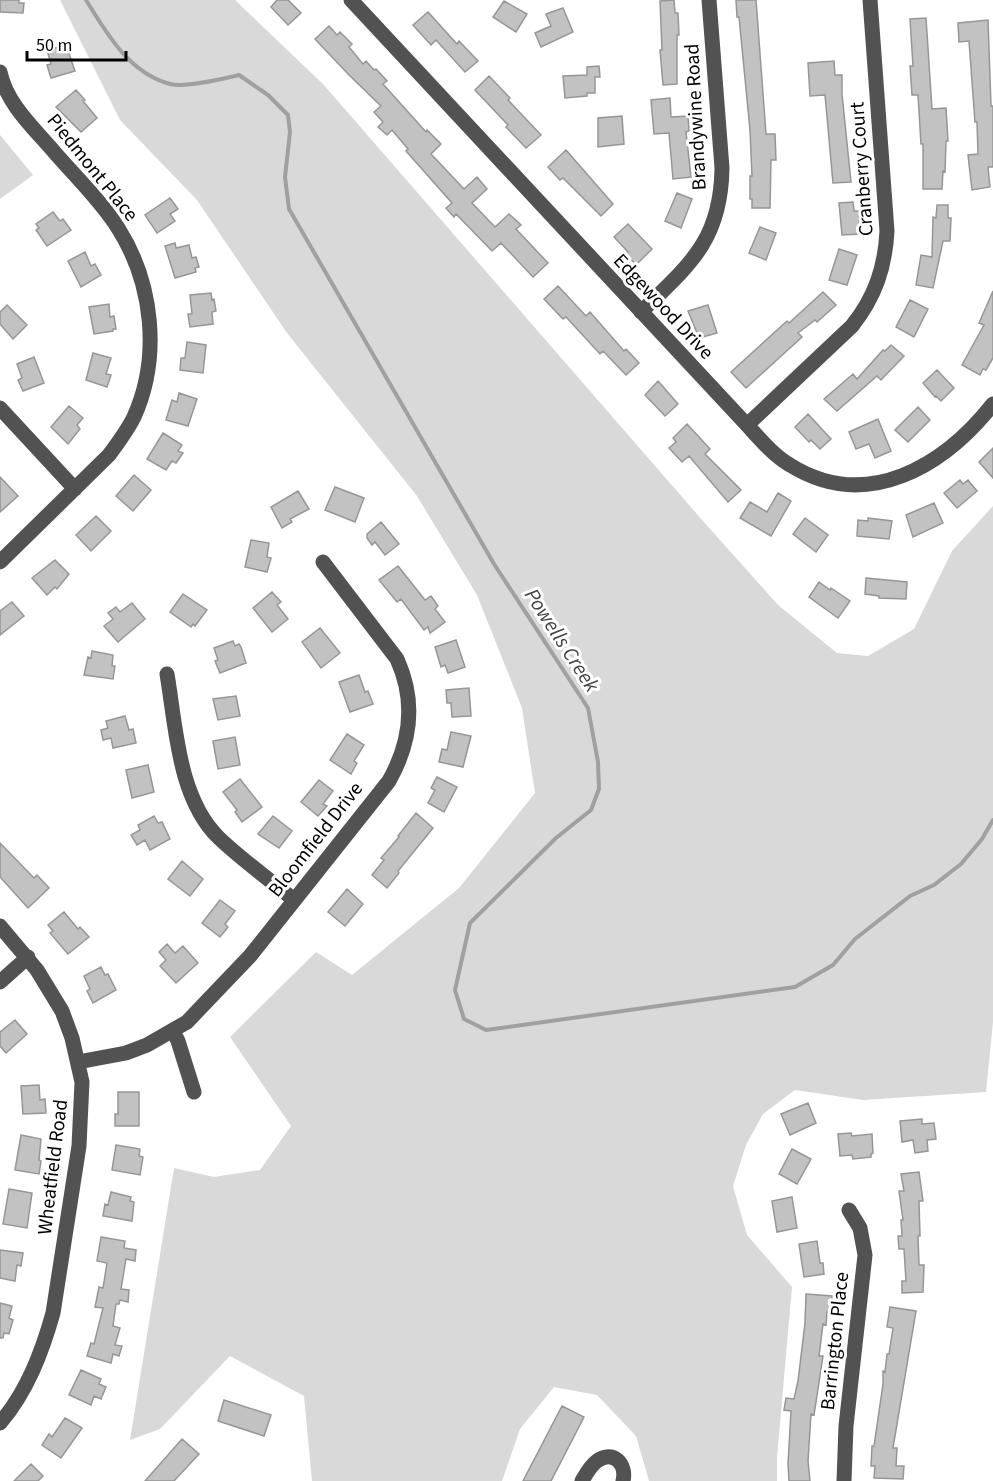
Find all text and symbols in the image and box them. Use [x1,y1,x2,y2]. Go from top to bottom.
scale bar [27,24,126,62]
text: 50 m [36,33,72,58]
street label: Brandywine Road [678,43,714,191]
street label: Cranberry Court [843,101,881,237]
street label: Piedmont Place [40,108,145,228]
street label: Edgewood Drive [607,248,720,366]
water label: Powells Creek [517,582,607,699]
street label: Bloomfield Drive [262,776,370,903]
street label: Wheatfield Road [31,1098,75,1237]
street label: Barrington Place [814,1270,856,1412]

